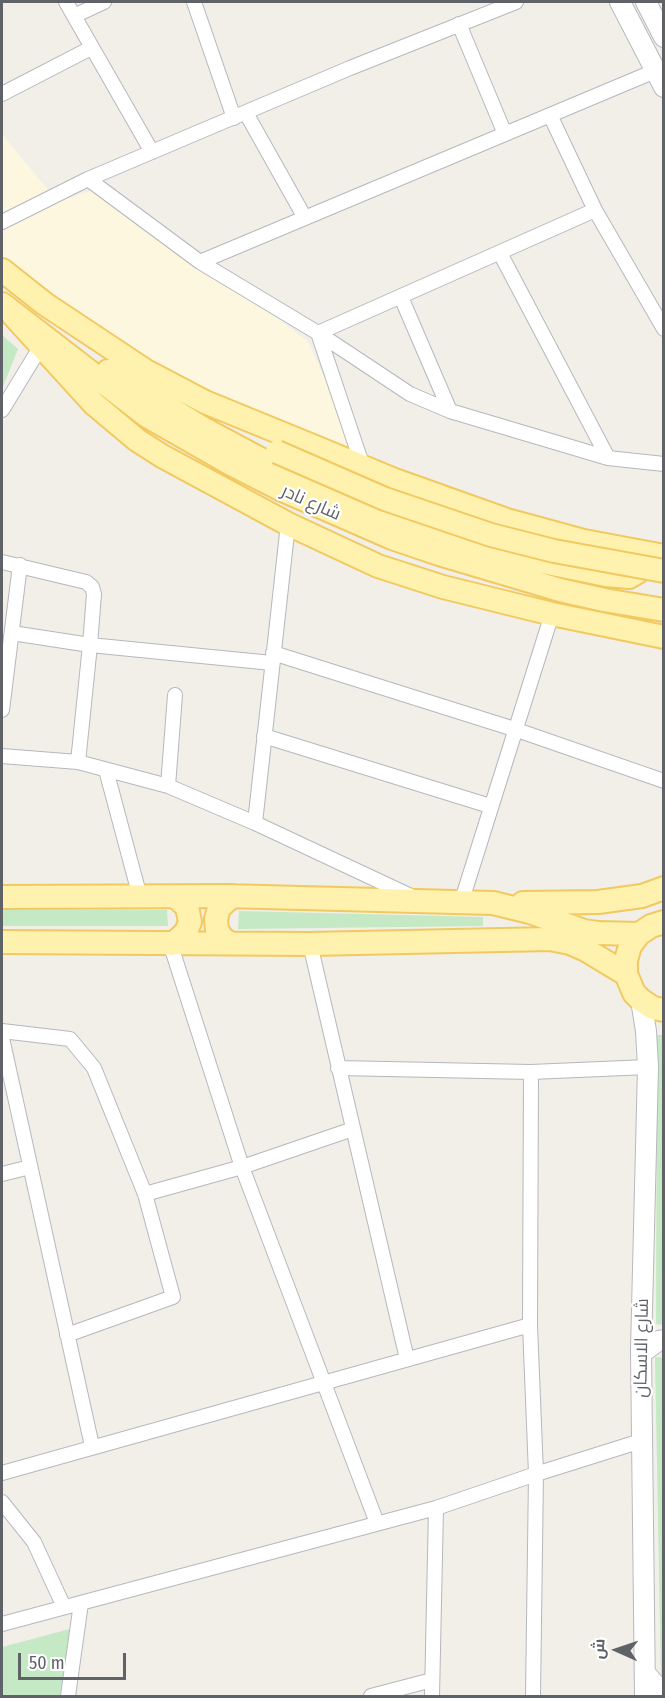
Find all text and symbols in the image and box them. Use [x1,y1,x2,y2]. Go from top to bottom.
street label: شارع نادر [278,480,344,526]
street label: شارع الاسكان [630,1298,654,1398]
north arrow [587,1620,647,1680]
text: ش [589,1638,609,1660]
scale bar [21,1641,129,1679]
text: 50 m [29,1652,65,1674]

